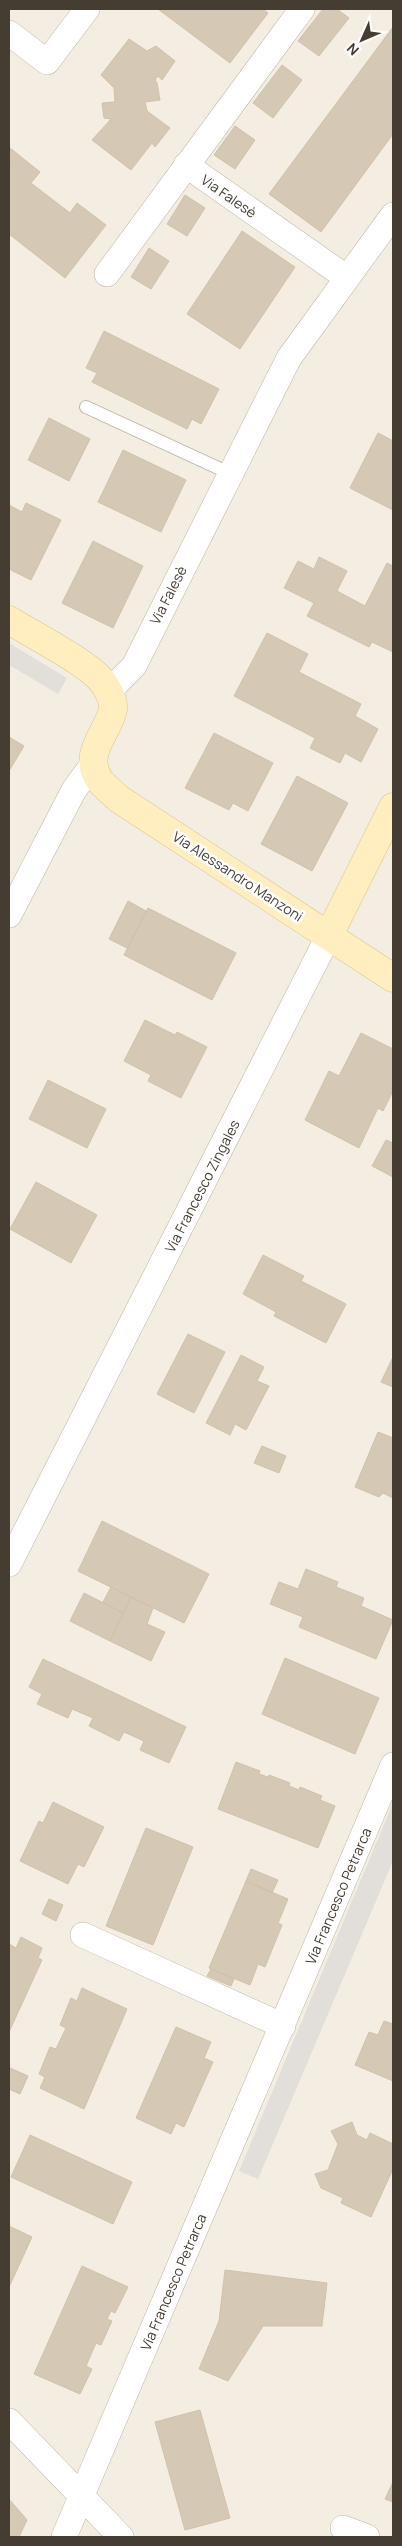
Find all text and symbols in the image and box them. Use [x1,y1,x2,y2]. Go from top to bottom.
north arrow [337,15,387,65]
text: N [342,39,363,60]
street label: Via Falesè [198,170,260,222]
street label: Via Falesè [145,562,191,628]
street label: Via Alessandro Manzoni [169,827,307,925]
street label: Via Francesco Zingales [160,1116,244,1256]
street label: Via Francesco Petrarca [301,1825,375,1967]
street label: Via Francesco Petrarca [136,2211,210,2353]

